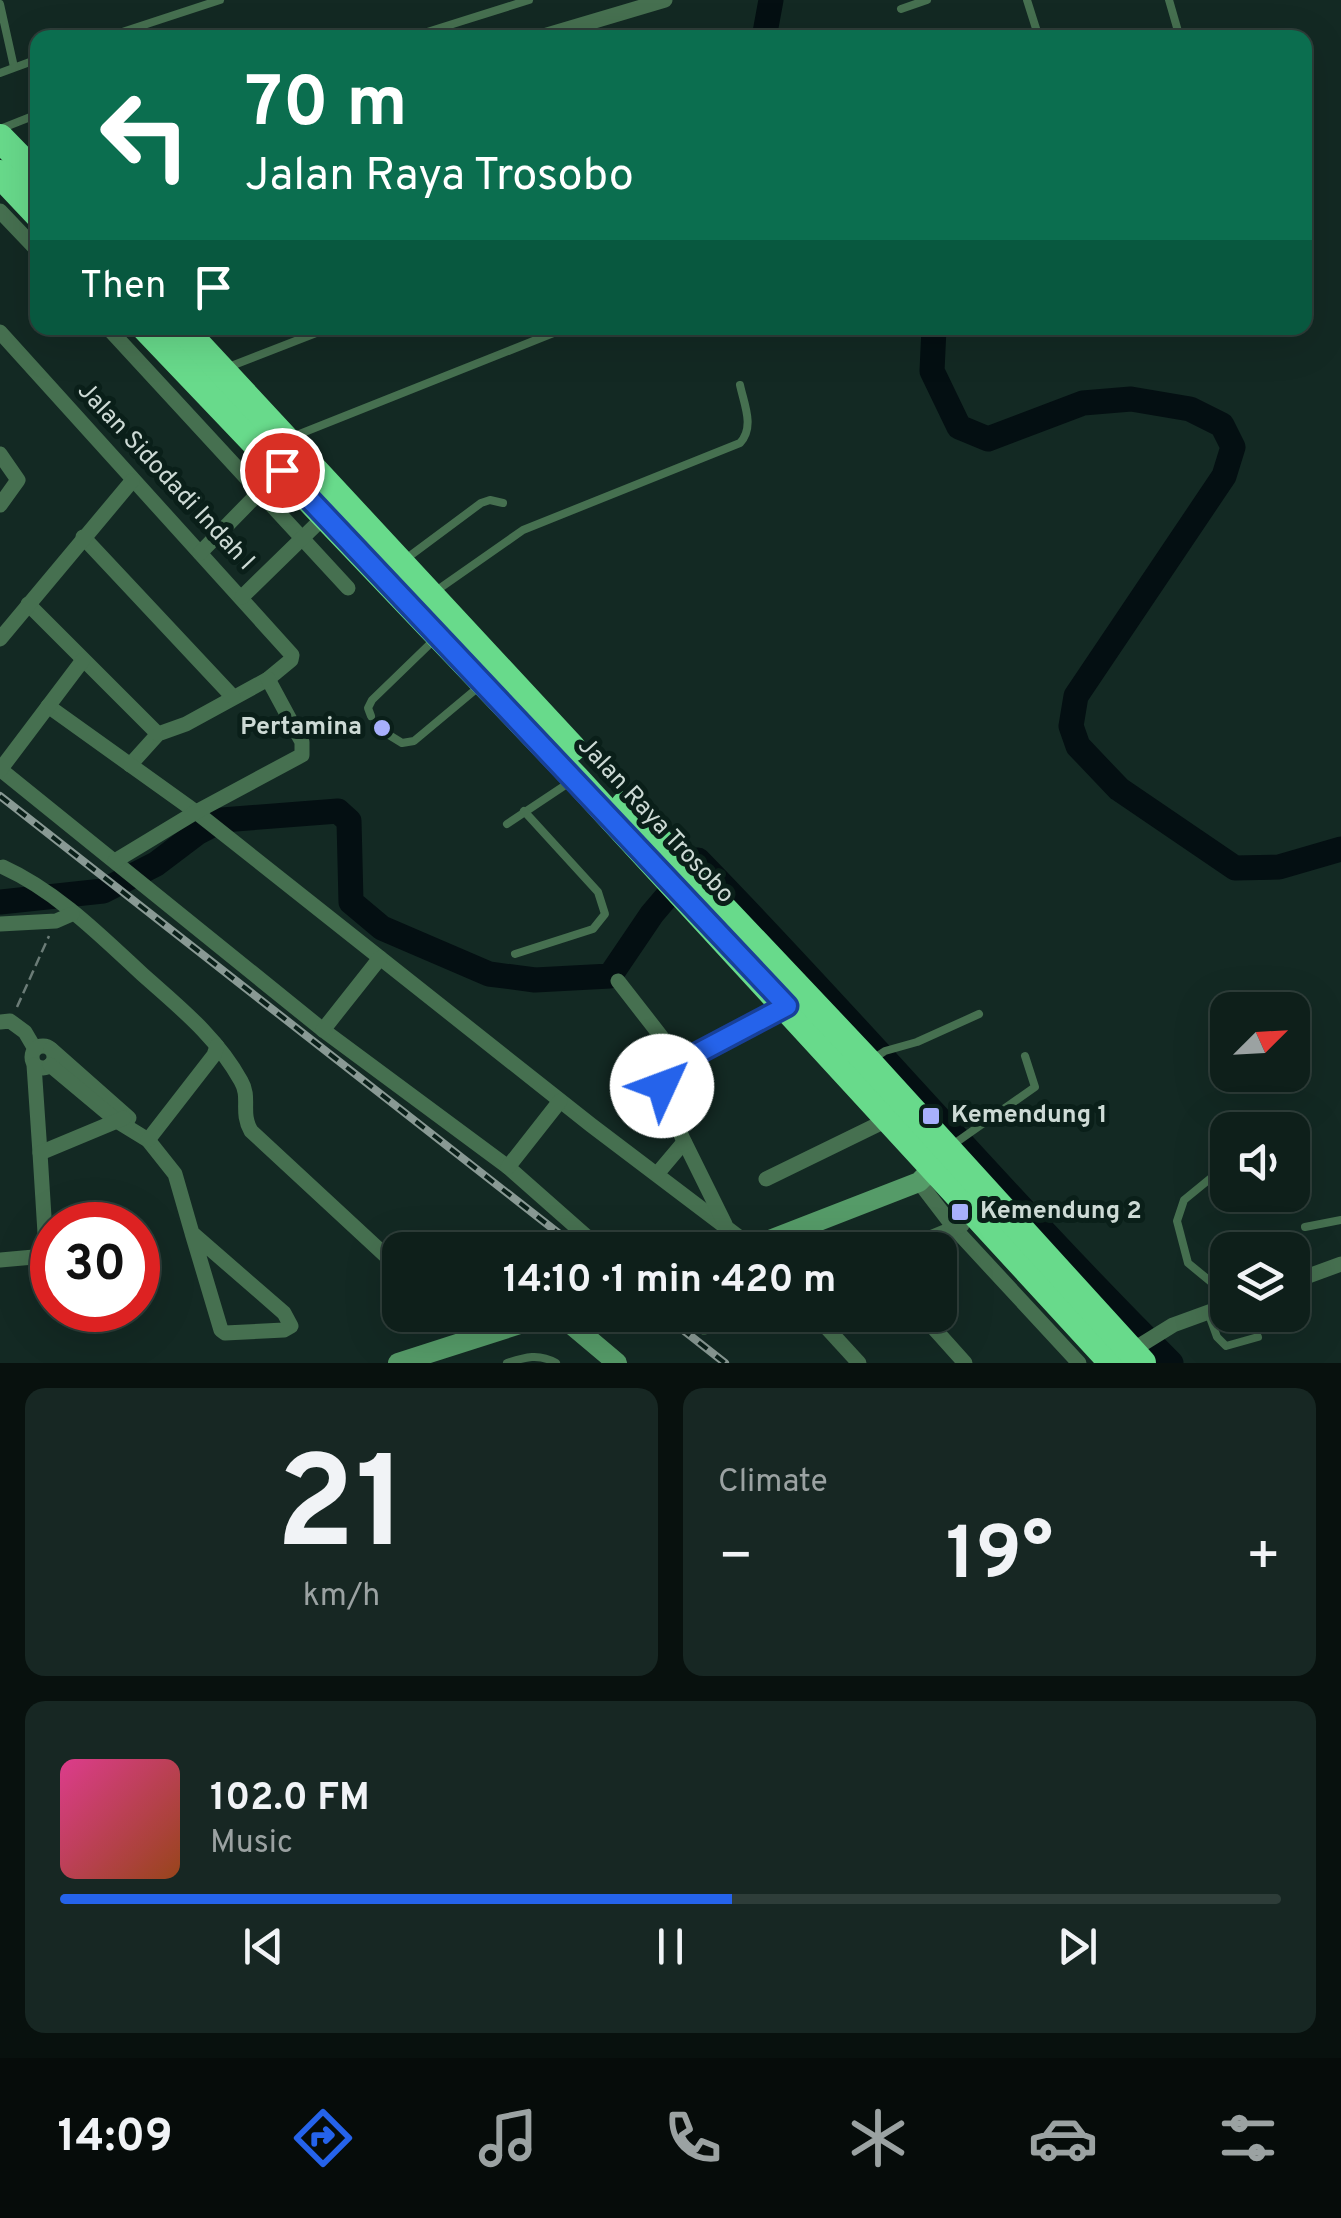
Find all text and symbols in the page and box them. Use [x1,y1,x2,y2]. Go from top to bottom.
text: 70 m [245,62,408,151]
icon: left [80,70,210,200]
text: Jalan Raya Trosobo [245,149,634,206]
icon: arrive [186,260,241,315]
text: Then [80,263,166,312]
street label: Jalan Sidodadi Indah I [69,376,261,578]
pin [240,428,325,513]
icon: arrive [255,443,310,498]
place label: Pertamina [240,712,362,744]
marker: Pertamina [371,717,393,739]
street label: Jalan Raya Trosobo [570,731,740,911]
north arrow [1210,992,1310,1092]
map controls [1210,992,1310,1332]
position arrow [610,1034,714,1138]
place label: Kemendung 1 [951,1100,1107,1132]
marker: Kemendung 1 [920,1105,942,1127]
button: sound [1210,1112,1310,1212]
place label: Kemendung 2 [980,1196,1142,1228]
marker: Kemendung 2 [949,1201,971,1223]
speed limit sign: 30 [30,1202,160,1332]
button: layers [1210,1232,1310,1332]
text: 14:10 · 1 min · 420 m [503,1257,836,1306]
text: 21 [276,1429,407,1594]
text: Climate [718,1463,828,1503]
text: 19° [946,1511,1053,1606]
text: − [718,1524,753,1594]
text: + [1246,1524,1281,1594]
text: km/h [303,1577,380,1617]
text: 102.0 FM [210,1775,370,1824]
text: Music [210,1824,293,1864]
icon: previous [236,1919,291,1974]
icon: pause [643,1919,698,1974]
icon: next [1050,1919,1105,1974]
icon: directions [288,2103,358,2173]
icon: music [473,2103,543,2173]
icon: phone [658,2103,728,2173]
icon: climate [843,2103,913,2173]
icon: car [1028,2103,1098,2173]
icon: filters [1213,2103,1283,2173]
text: 14:09 [58,2110,173,2167]

